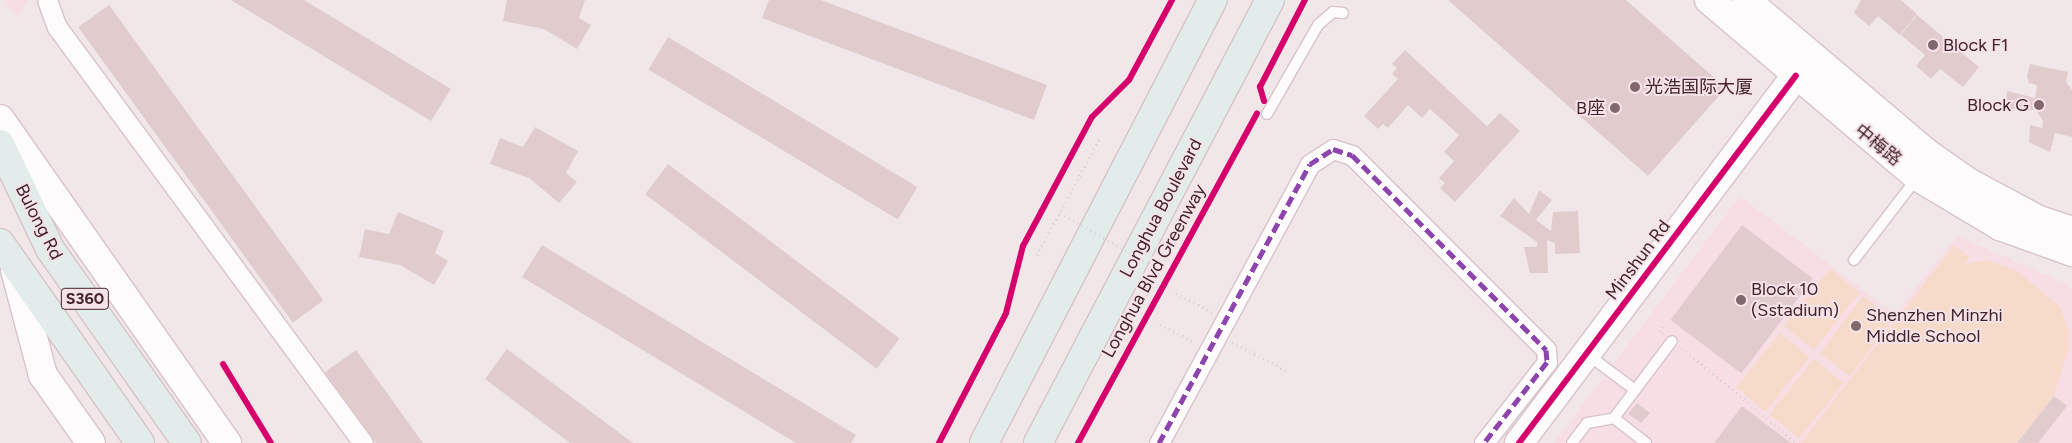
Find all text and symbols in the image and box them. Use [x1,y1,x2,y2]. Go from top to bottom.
place label: Block F1 [1943,34,2009,56]
marker: Block F1 [1927,39,1939,51]
place label: 光浩国际大厦 [1645,76,1753,98]
marker: 光浩国际大厦 [1629,81,1641,93]
place label: Block G [1967,94,2029,116]
place label: B座 [1576,97,1605,119]
marker: Block G [2033,99,2045,111]
marker: B座 [1609,102,1621,114]
street label: 中梅路 [1850,120,1906,170]
street label: Longhua Boulevard [1115,135,1207,281]
street label: Bulong Rd [11,180,67,264]
street label: Longhua Blvd Greenway [1097,181,1211,361]
street label: Minshun Rd [1601,216,1675,304]
place label: Block 10 (Sstadium) [1751,279,1839,322]
road number: S360 [60,286,110,312]
marker: Block 10 (Sstadium) [1735,294,1747,306]
place label: Shenzhen Minzhi Middle School [1866,305,2003,348]
marker: Shenzhen Minzhi Middle School [1850,320,1862,332]

